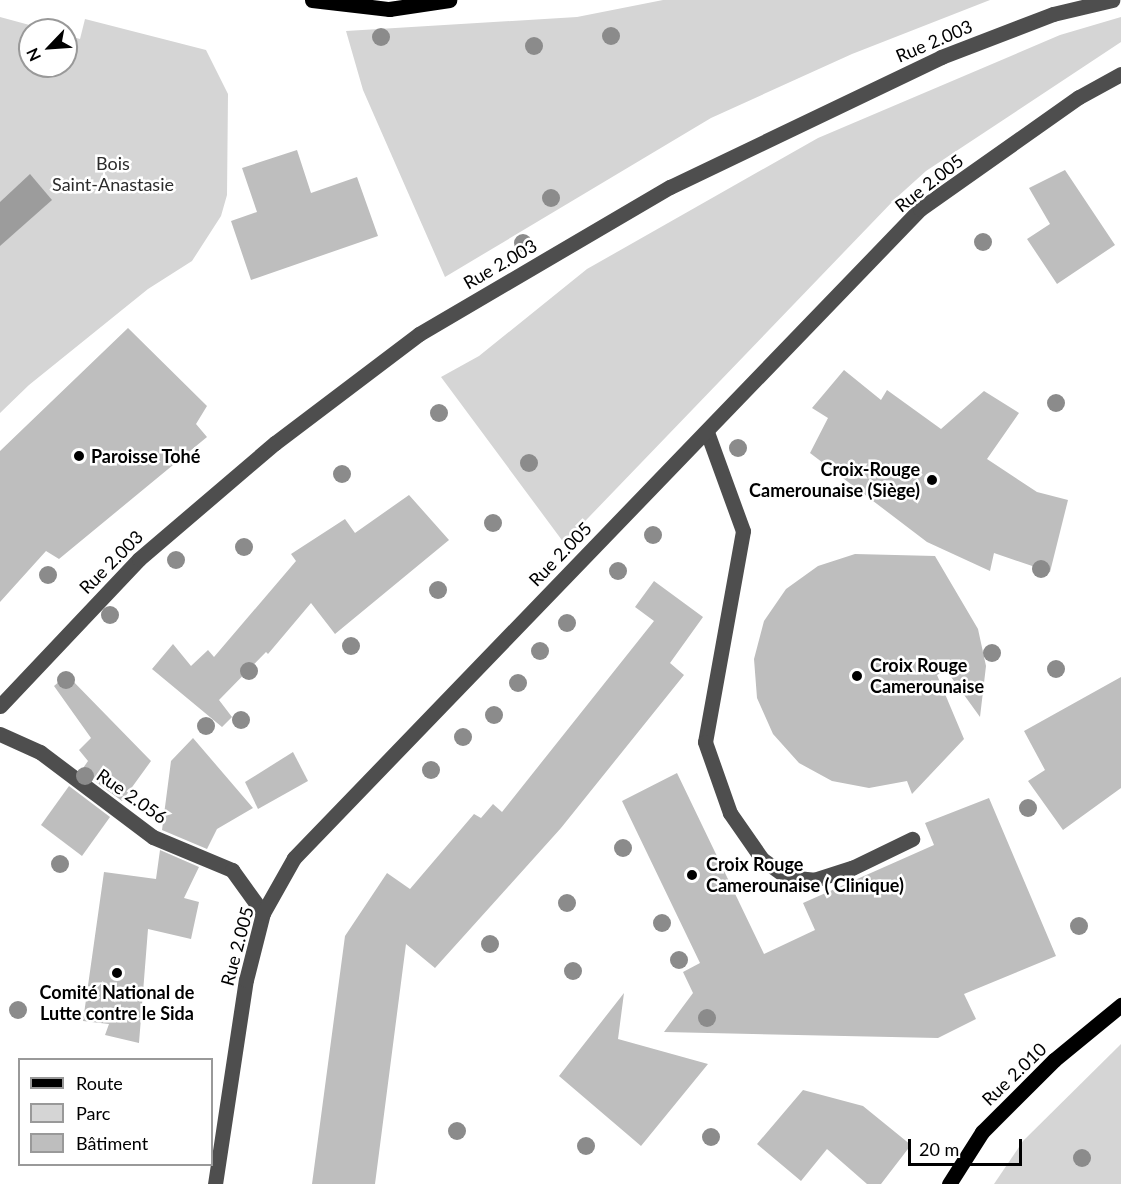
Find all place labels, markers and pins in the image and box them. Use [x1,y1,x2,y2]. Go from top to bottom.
place label: Paroisse Tohé [91,445,201,467]
marker: Paroisse Tohé [72,449,86,463]
place label: Croix-Rouge Camerounaise (Siège) [749,459,920,502]
marker: Croix-Rouge Camerounaise (Siège) [925,473,939,487]
place label: Croix Rouge Camerounaise [870,655,984,698]
marker: Croix Rouge Camerounaise [848,667,866,685]
place label: Croix Rouge Camerounaise ( Clinique) [706,854,904,896]
marker: Croix Rouge Camerounaise ( Clinique) [683,866,701,884]
marker: Comité National de Lutte contre le Sida [110,966,124,980]
place label: Comité National de Lutte contre le Sida [40,982,194,1024]

